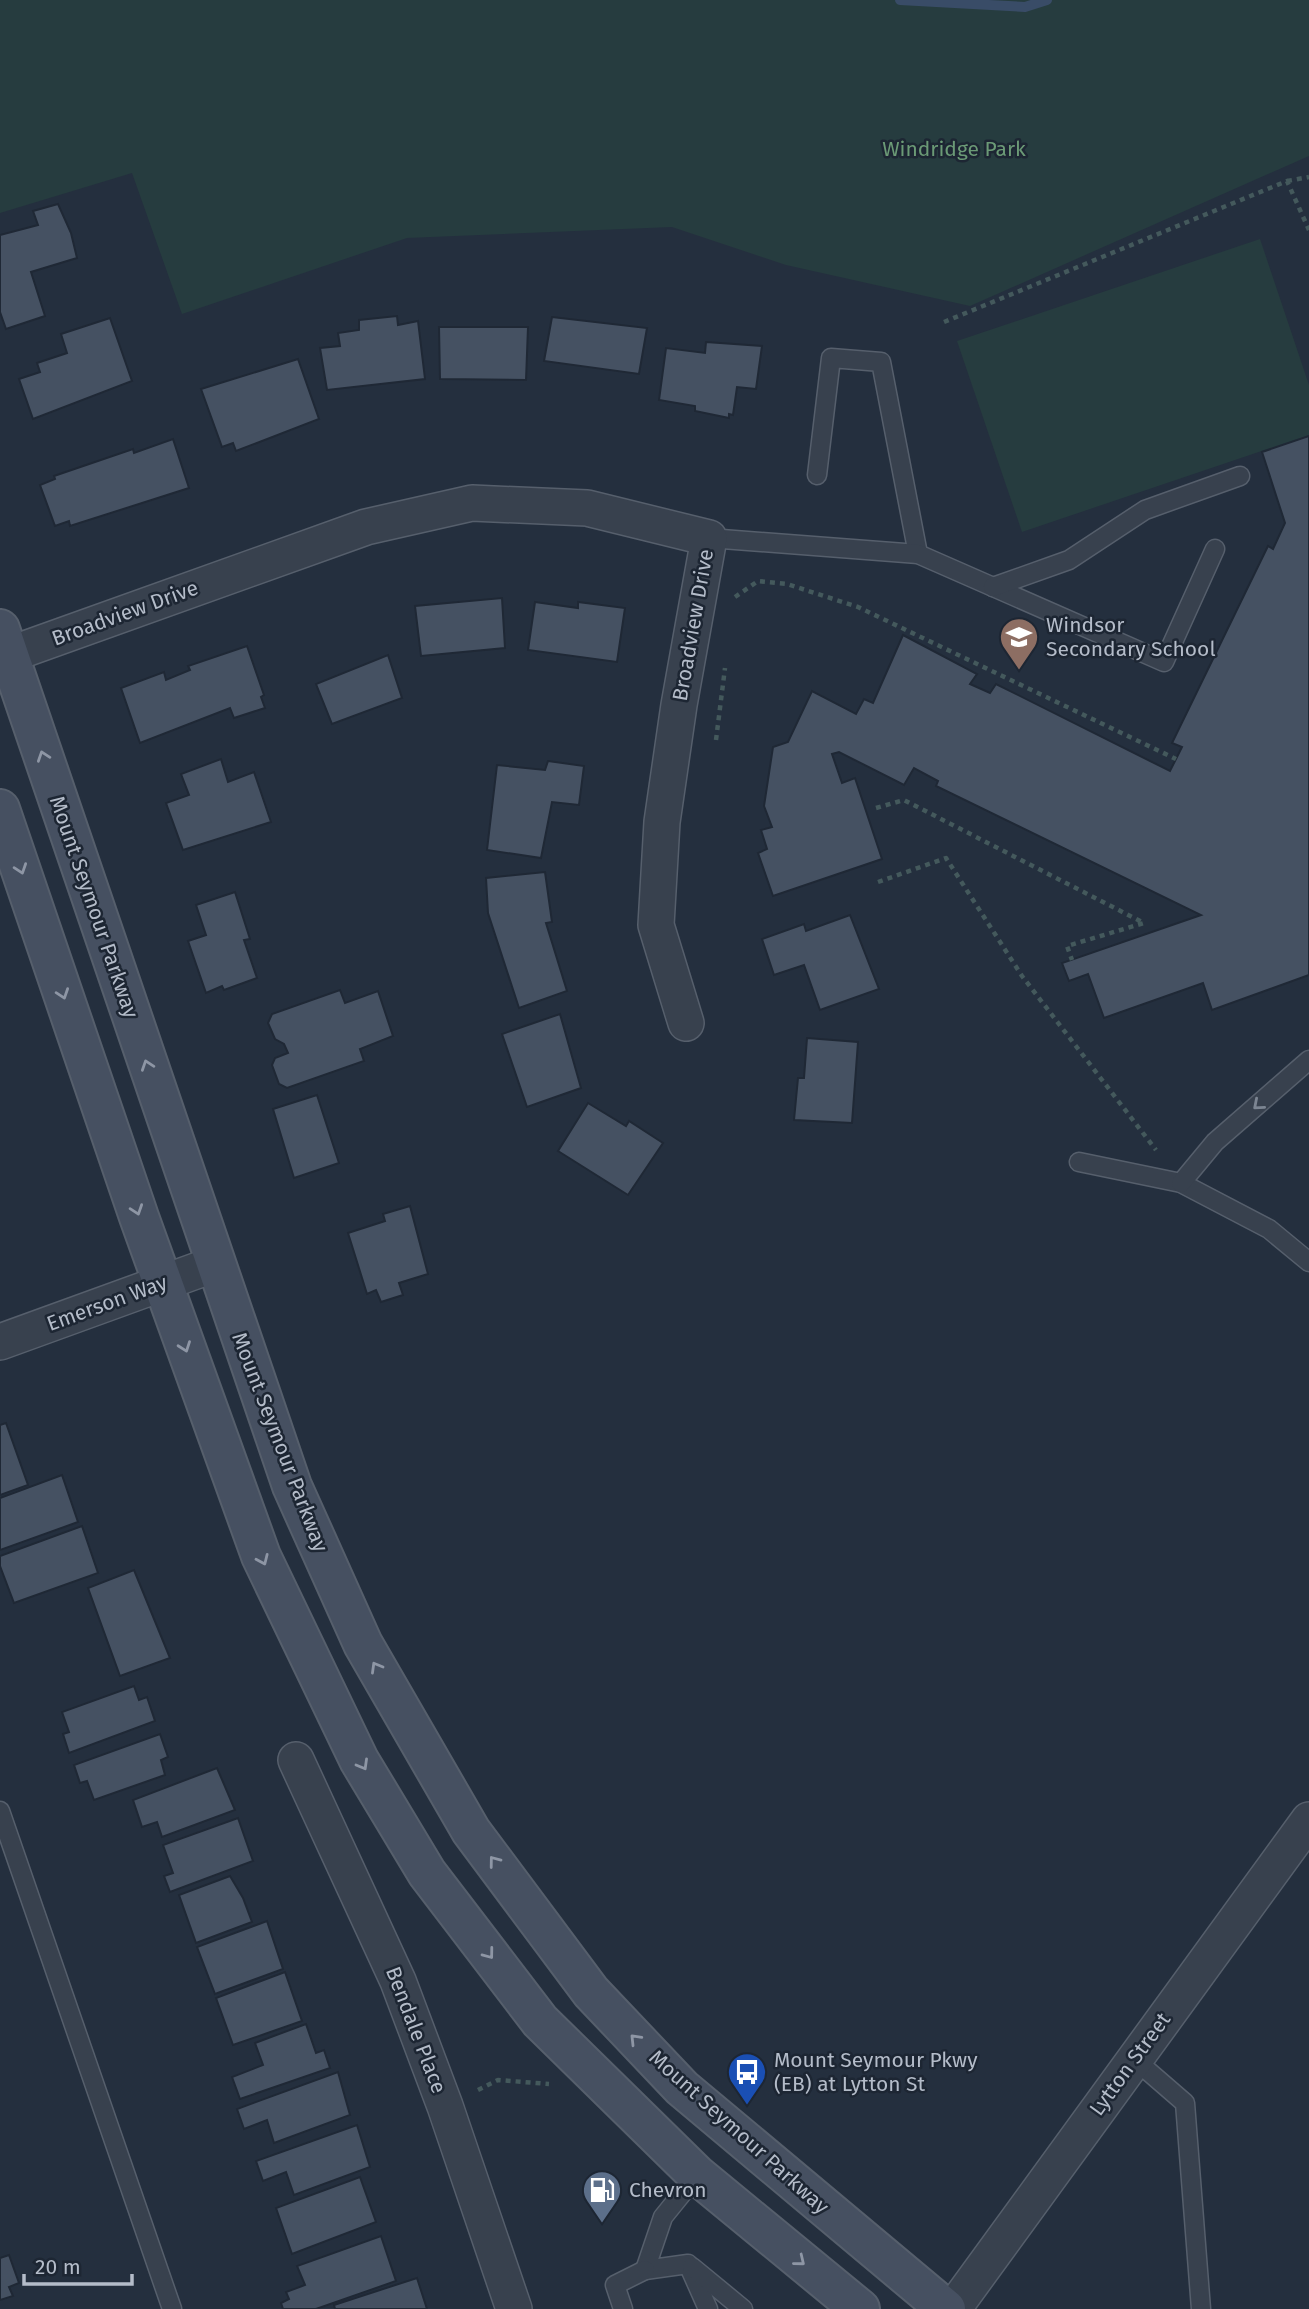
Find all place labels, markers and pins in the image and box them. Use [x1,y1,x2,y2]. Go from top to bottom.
place label: Windsor Secondary School [1046,612,1216,662]
school or university icon: Windsor Secondary School [998,616,1040,671]
place label: Mount Seymour Pkwy (EB) at Lytton St [774,2047,978,2097]
bus stop icon: Mount Seymour Pkwy (EB) at Lytton St [726,2051,768,2106]
fuel station icon: Chevron [581,2169,623,2224]
place label: Chevron [629,2177,707,2203]

